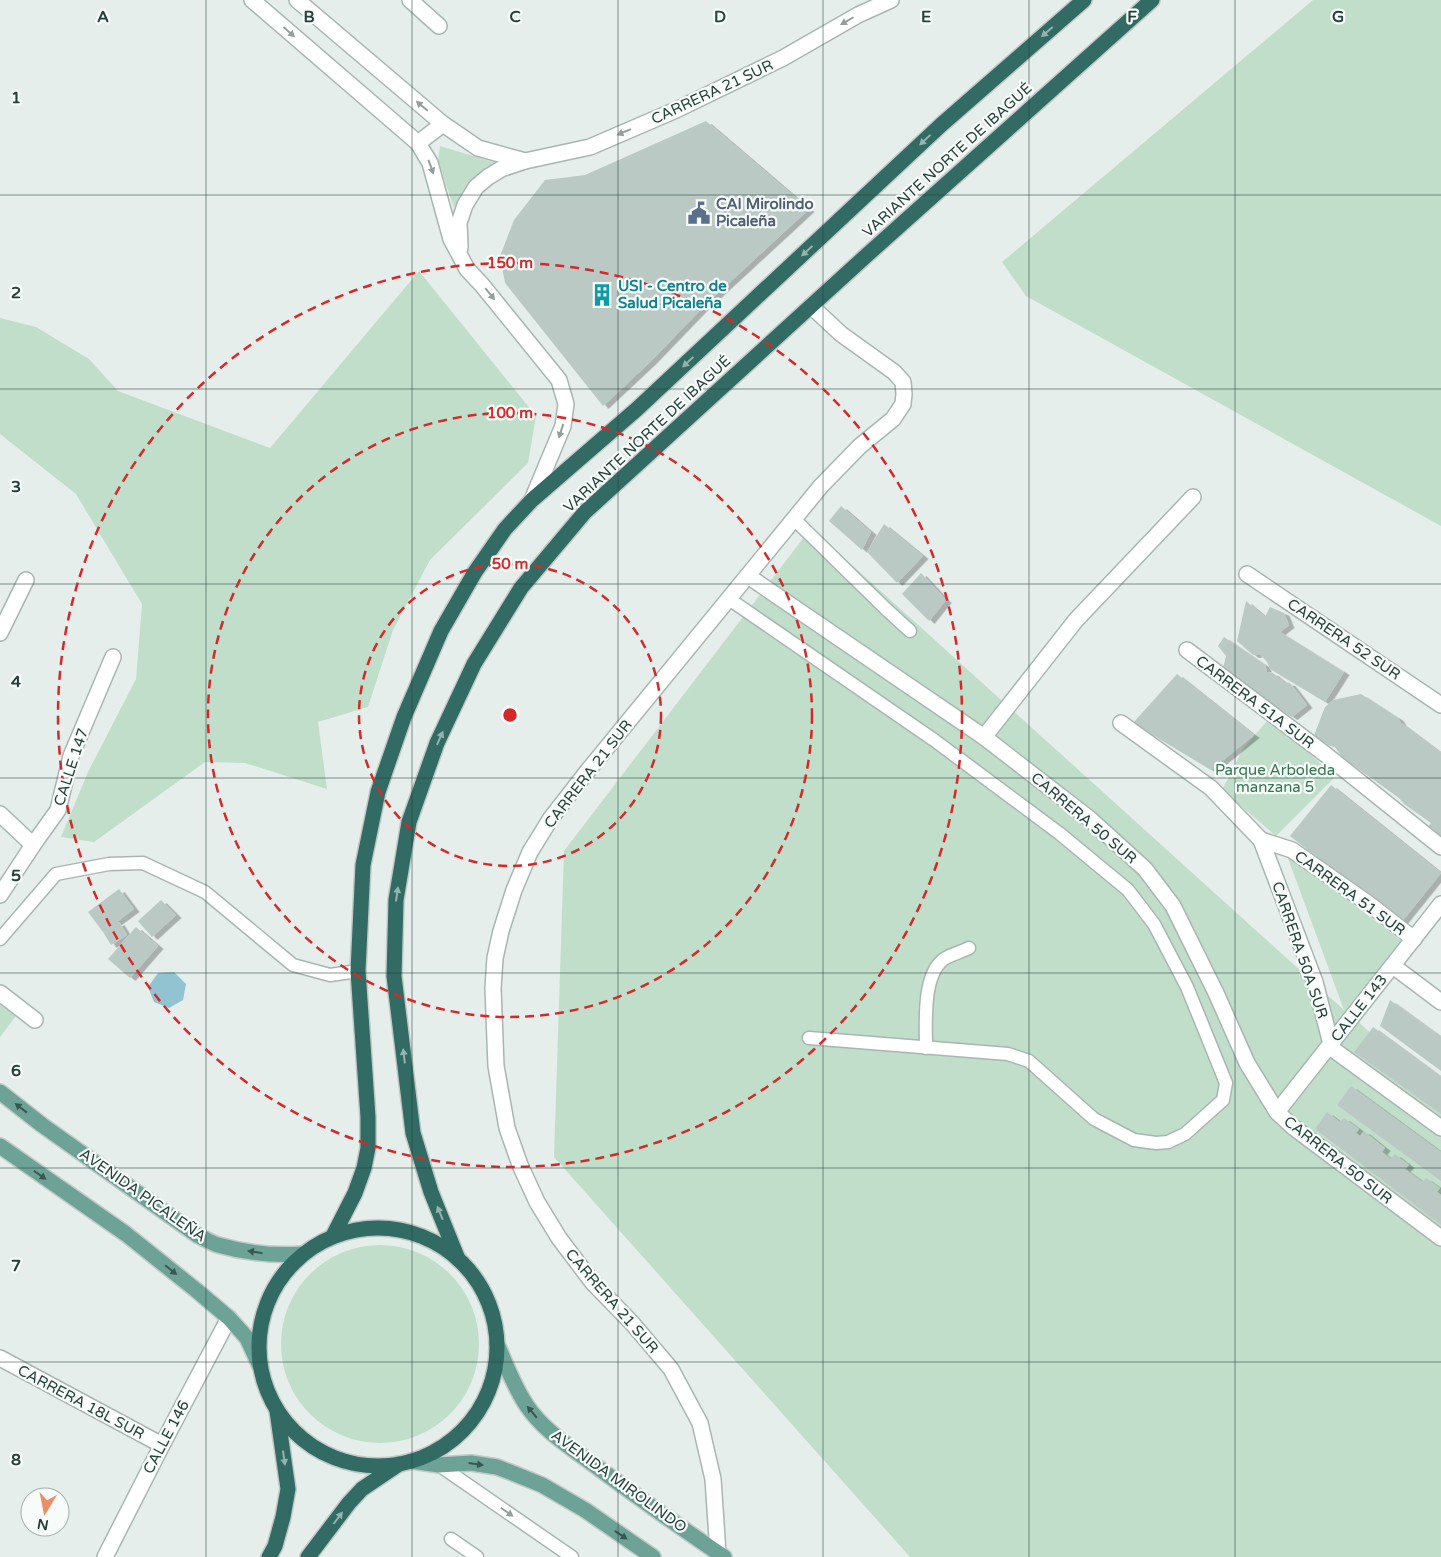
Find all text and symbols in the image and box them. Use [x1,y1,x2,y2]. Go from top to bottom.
text: A [97,7,109,27]
text: B [303,7,315,27]
text: C [509,7,521,27]
text: D [714,7,726,27]
text: E [921,7,931,27]
text: F [1127,7,1137,27]
text: G [1332,7,1344,27]
one-way arrow [840,17,855,25]
one-way arrow [282,26,295,37]
one-way arrow [1041,27,1054,38]
street label: CARRERA 21 SUR [648,56,776,128]
street label: VARIANTE NORTE DE IBAGUÉ [859,79,1035,241]
text: 1 [11,88,21,108]
one-way arrow [416,101,428,112]
one-way arrow [617,129,631,137]
one-way arrow [920,134,932,146]
one-way arrow [427,160,435,175]
place label: CAI Mirolindo Picaleña [716,195,814,230]
public building icon: CAI Mirolindo Picaleña [686,200,712,226]
one-way arrow [801,245,813,257]
text: 150 m [487,254,533,272]
place label: USI - Centro de Salud Picaleña [618,277,727,312]
building icon: USI - Centro de Salud Picaleña [589,282,615,308]
text: 2 [11,283,21,303]
one-way arrow [485,288,496,301]
street label: VARIANTE NORTE DE IBAGUÉ [560,352,734,516]
one-way arrow [682,356,694,368]
text: 100 m [487,404,533,422]
one-way arrow [557,424,565,439]
text: 3 [11,477,21,497]
text: 50 m [492,555,528,573]
street label: CARRERA 52 SUR [1284,595,1404,683]
street label: CARRERA 51A SUR [1192,652,1318,752]
text: 4 [11,672,21,692]
centre of rings [501,706,519,724]
street label: CARRERA 21 SUR [540,716,636,832]
street label: CALLE 147 [50,726,92,808]
one-way arrow [436,731,444,745]
park label: Parque Arboleda manzana 5 [1215,761,1335,796]
street label: CARRERA 50 SUR [1028,769,1140,867]
street label: CARRERA 51 SUR [1291,847,1409,939]
text: 5 [11,866,21,886]
street label: CARRERA 50A SUR [1268,879,1332,1021]
one-way arrow [393,886,401,902]
street label: CALLE 143 [1327,971,1391,1045]
one-way arrow [400,1047,408,1063]
text: 6 [11,1061,21,1081]
one-way arrow [15,1103,28,1114]
street label: CARRERA 50 SUR [1280,1112,1396,1208]
street label: AVENIDA PICALEÑA [76,1144,210,1246]
one-way arrow [33,1170,47,1180]
one-way arrow [436,1206,443,1221]
street label: CARRERA 21 SUR [562,1245,662,1357]
one-way arrow [246,1247,262,1255]
text: 7 [11,1256,21,1276]
one-way arrow [164,1265,177,1276]
street label: CARRERA 18L SUR [15,1361,147,1443]
street label: CALLE 146 [139,1397,193,1477]
one-way arrow [526,1405,537,1418]
street label: AVENIDA MIROLINDO [548,1426,690,1536]
text: 8 [11,1450,21,1470]
one-way arrow [280,1450,288,1466]
one-way arrow [469,1460,485,1468]
north arrow [20,1487,70,1537]
one-way arrow [501,1507,514,1517]
one-way arrow [332,1512,343,1525]
text: N [36,1515,50,1534]
one-way arrow [614,1530,628,1540]

